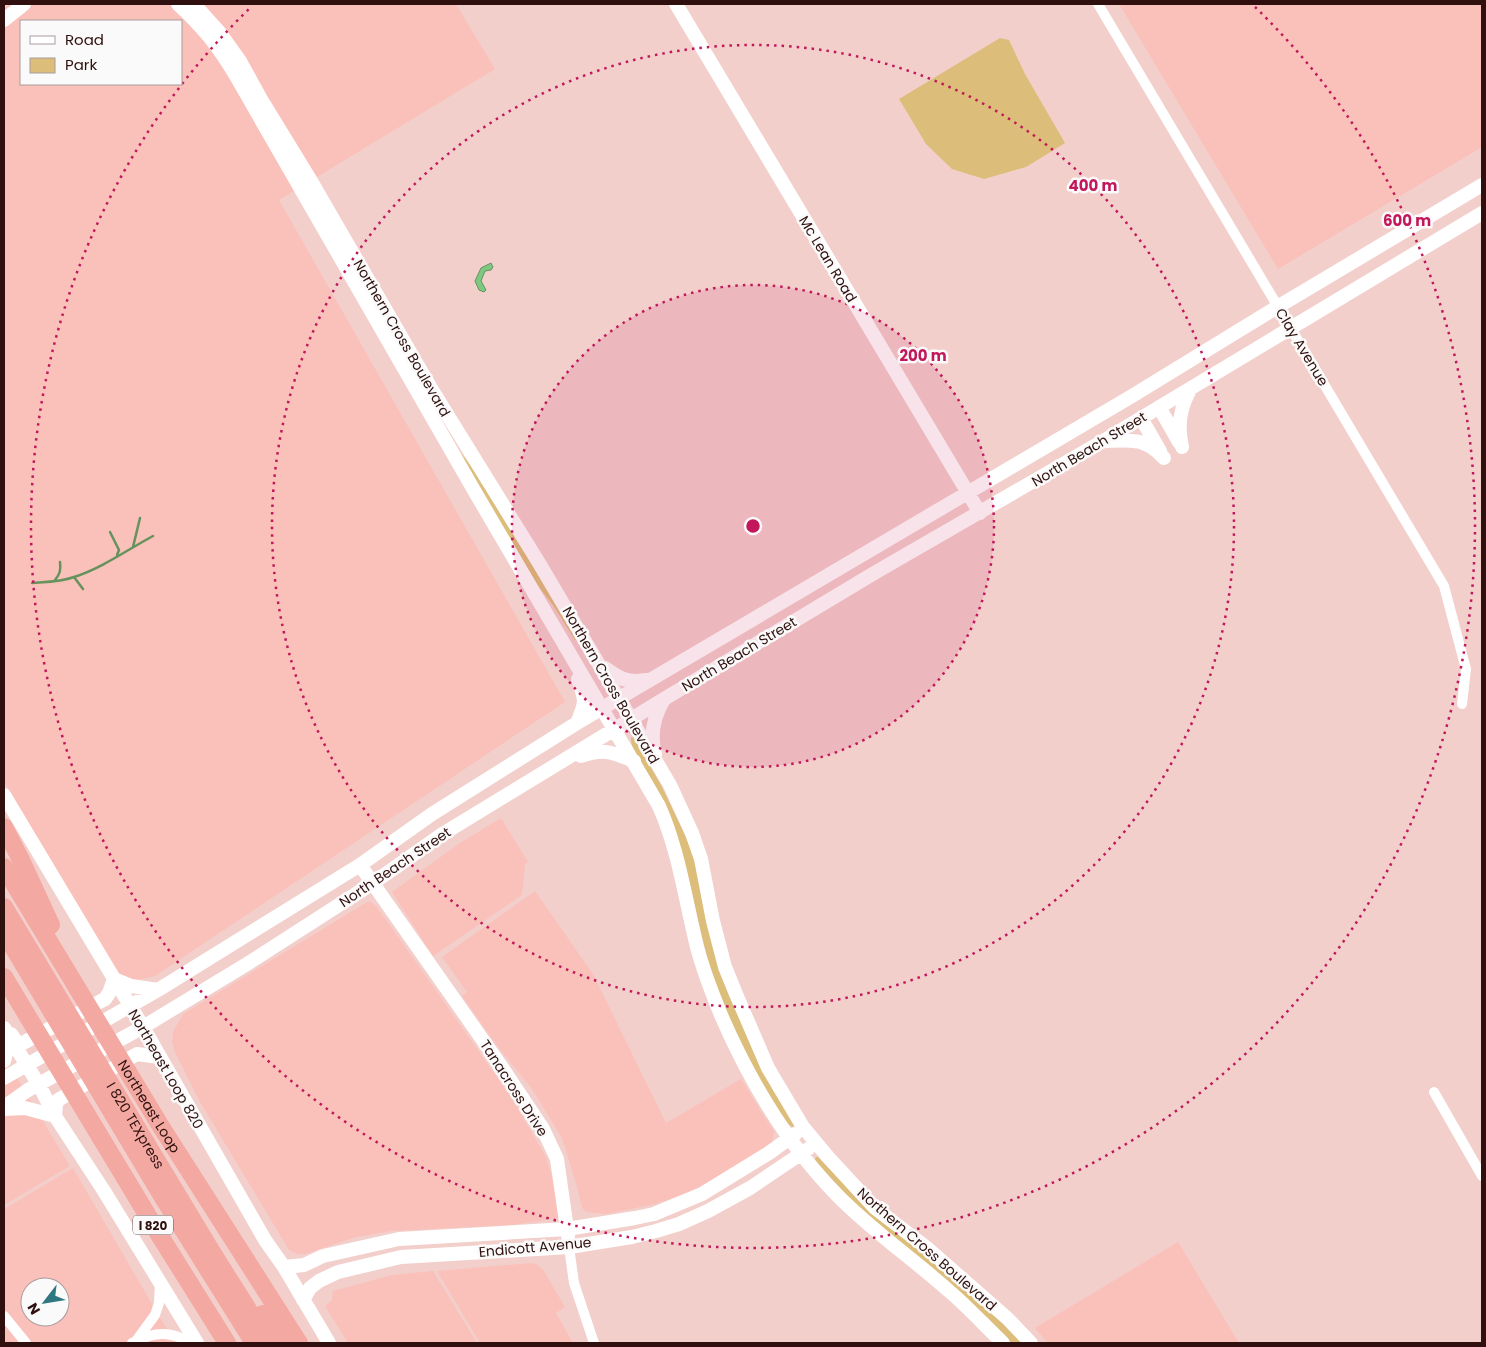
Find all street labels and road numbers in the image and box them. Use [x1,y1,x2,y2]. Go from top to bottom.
street label: Mc Lean Road [794,212,862,306]
street label: Northern Cross Boulevard [349,256,455,420]
street label: Clay Avenue [1271,304,1333,390]
street label: North Beach Street [1028,407,1150,491]
street label: Northern Cross Boulevard [558,603,664,767]
street label: North Beach Street [678,612,800,696]
street label: North Beach Street [335,822,455,912]
street label: Northeast Loop 820 [125,1006,207,1132]
street label: Tanacross Drive [475,1036,553,1141]
street label: Northeast Loop [114,1058,184,1156]
street label: I 820 TEXpress [102,1078,169,1173]
street label: Northern Cross Boulevard [853,1183,1001,1315]
road number: I 820 [133,1216,173,1234]
street label: Endicott Avenue [478,1232,592,1262]

